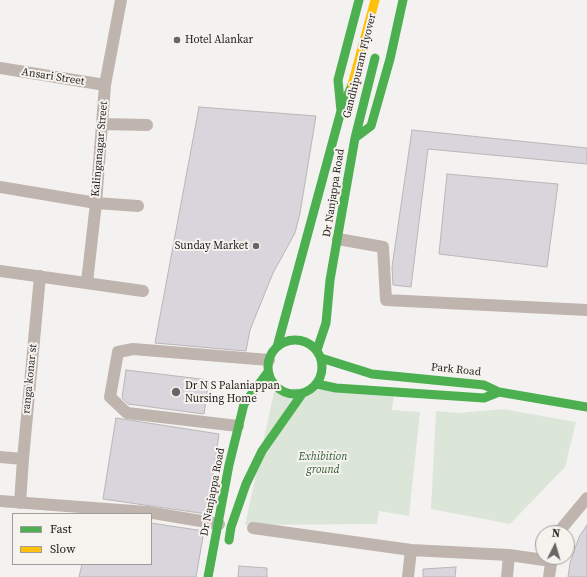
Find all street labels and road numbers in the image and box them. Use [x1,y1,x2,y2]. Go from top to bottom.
street label: Gandhipuram Flyover [341,12,379,120]
street label: Ansari Street [21,66,85,88]
street label: Kalinganagar Street [89,101,111,197]
street label: Dr Nanjappa Road [320,148,348,238]
street label: ranga konar st [20,344,40,414]
street label: Park Road [430,361,482,379]
street label: Dr Nanjappa Road [198,447,228,537]

